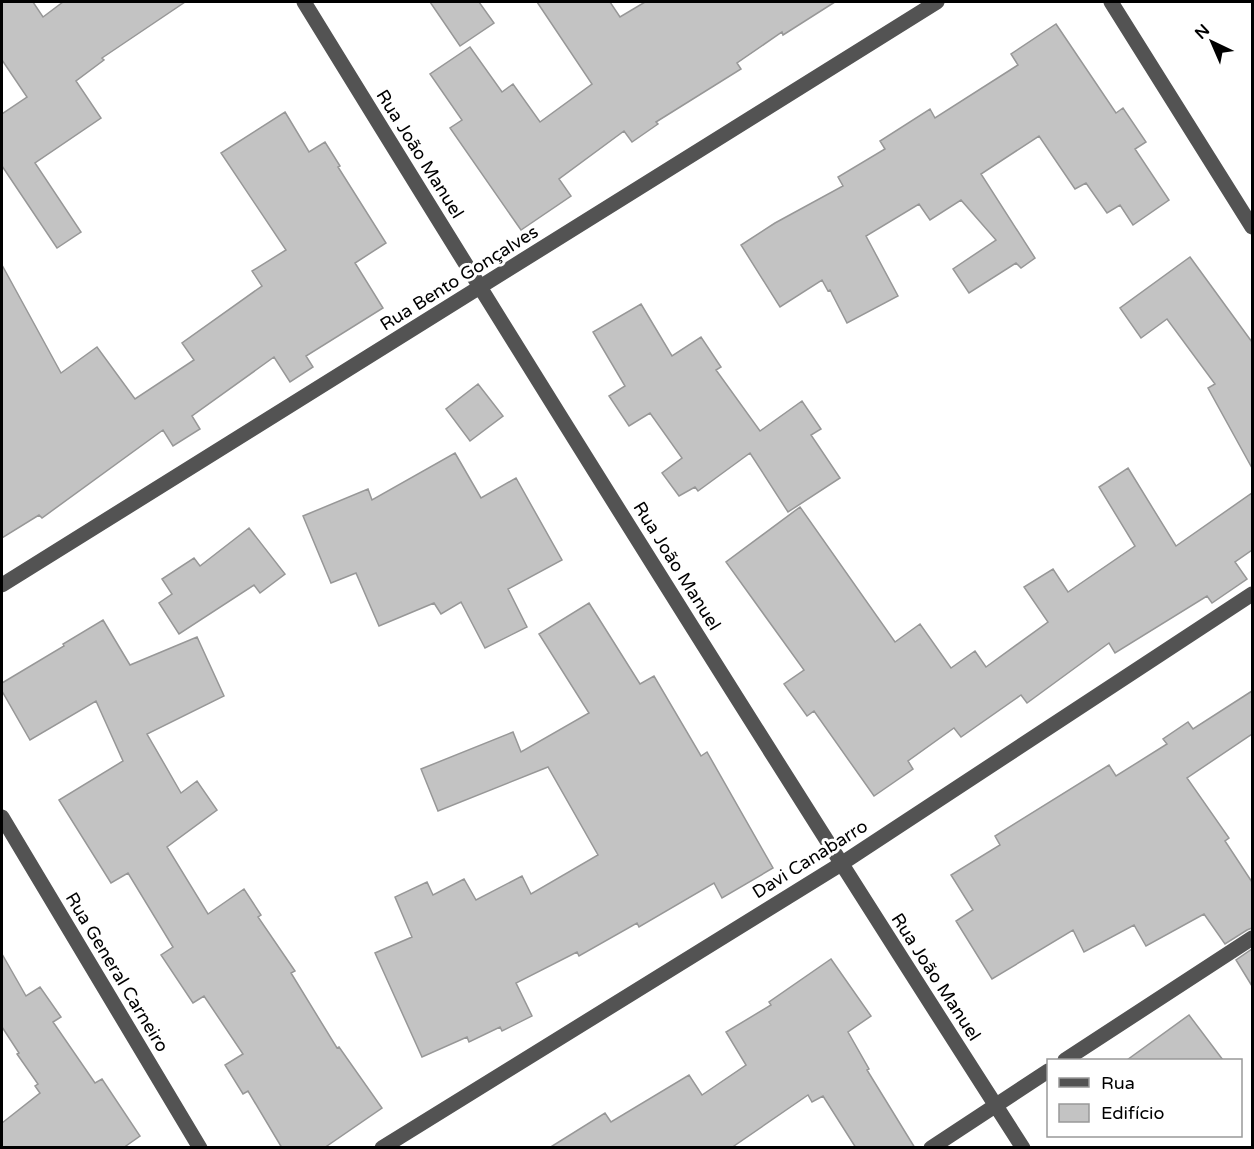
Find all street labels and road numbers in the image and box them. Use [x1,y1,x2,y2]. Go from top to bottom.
street label: Rua João Manuel [372,86,468,222]
street label: Rua Bento Gonçalves [376,220,542,336]
street label: Rua João Manuel [629,498,725,634]
street label: Davi Canabarro [748,815,872,903]
street label: Rua General Carneiro [61,888,173,1056]
street label: Rua João Manuel [887,909,985,1045]

